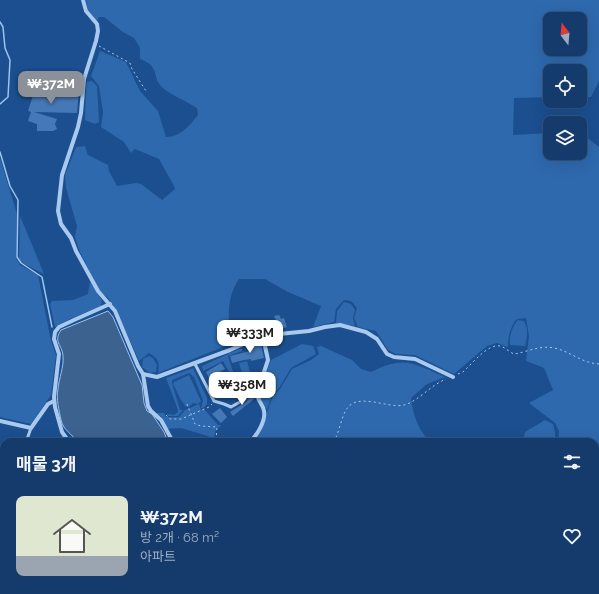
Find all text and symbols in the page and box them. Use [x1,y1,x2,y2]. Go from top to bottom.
north arrow [543,12,587,56]
map controls [543,12,587,160]
button: locate [543,64,587,108]
pin: ₩372M [23,71,79,105]
text: ₩372M [27,76,75,91]
button: layers [543,116,587,160]
pin: ₩333M [222,320,278,354]
text: ₩333M [226,325,274,340]
pin: ₩358M [214,372,270,406]
text: ₩358M [218,377,266,392]
icon: filters [561,451,583,473]
text: 매물 3개 [16,454,77,474]
text: ₩372M [140,507,203,527]
icon: home [48,512,96,560]
icon: heart [561,525,583,547]
text: 방 2개 · 68 m² [140,530,219,545]
text: 아파트 [140,549,176,564]

